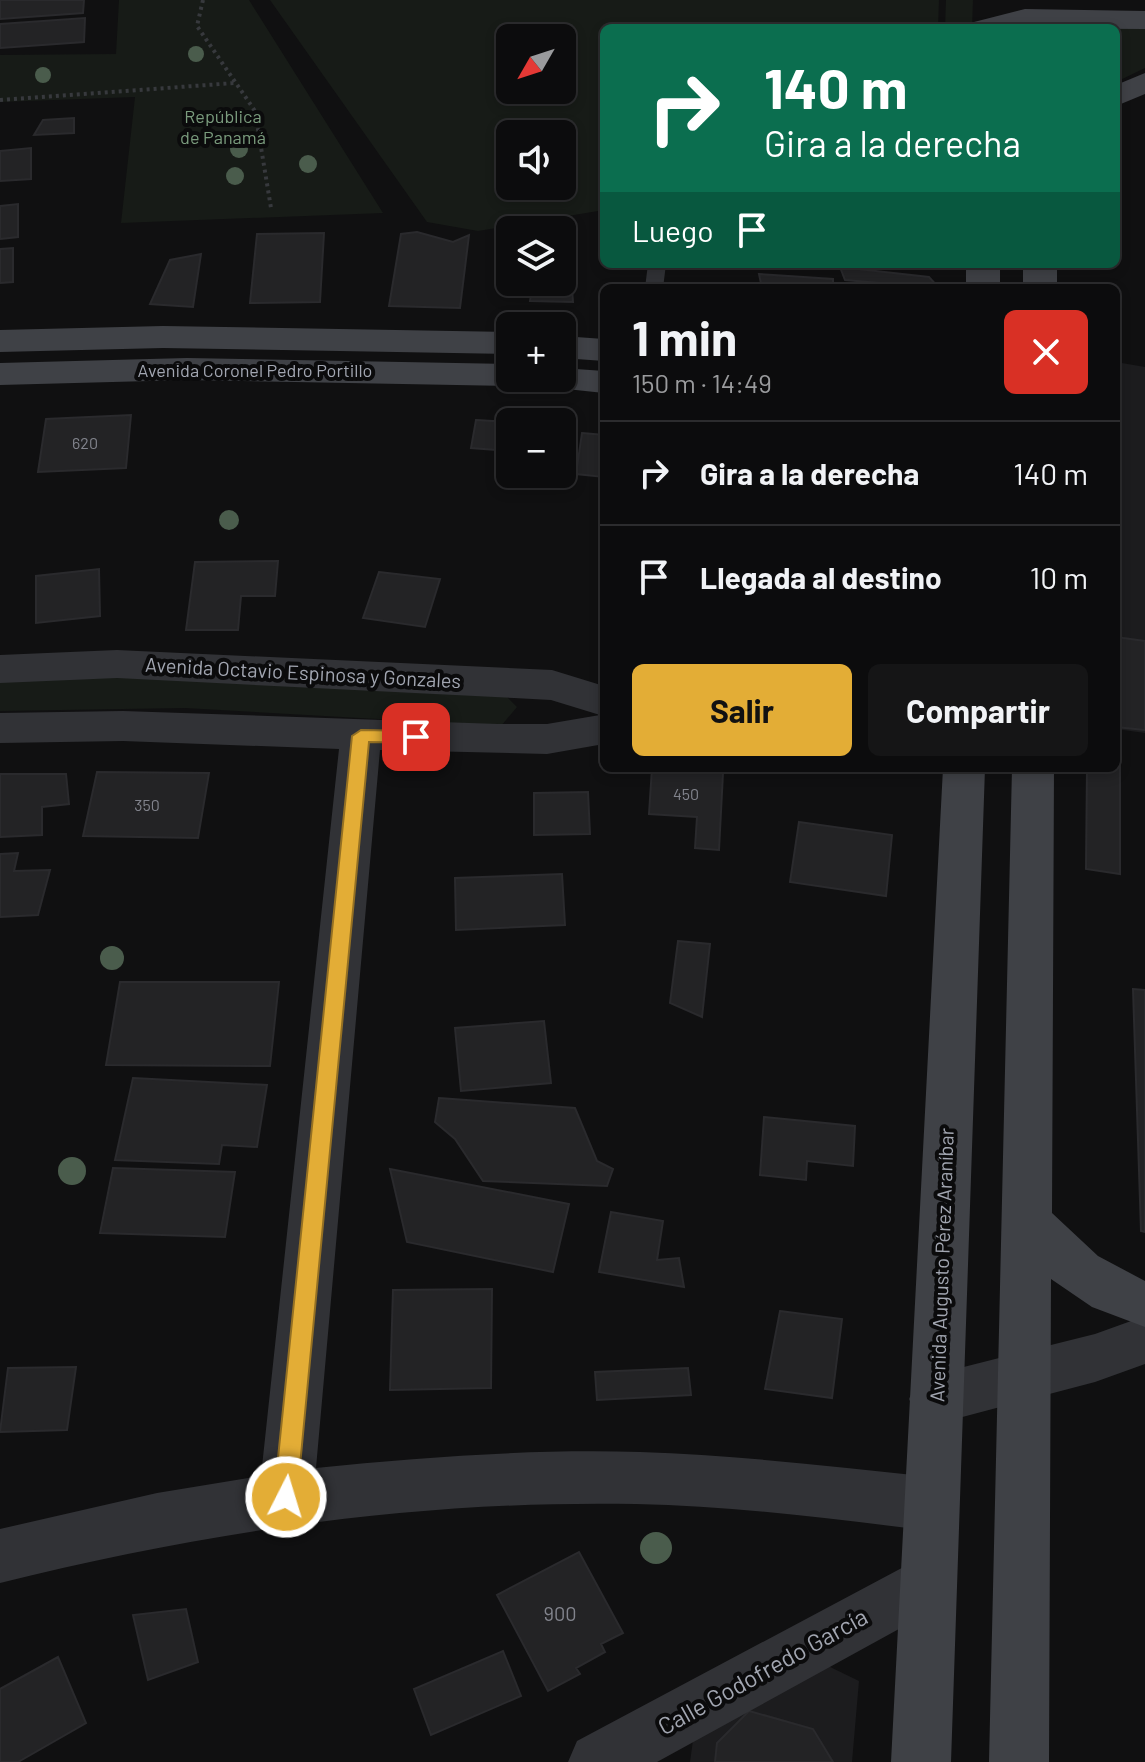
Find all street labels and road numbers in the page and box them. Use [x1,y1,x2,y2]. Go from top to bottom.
street label: Avenida Coronel Pedro Portillo [138,359,372,381]
street label: Avenida Octavio Espinosa y Gonzales [144,652,462,692]
street label: Avenida Augusto Pérez Araníbar [924,1128,958,1402]
street label: Calle Godofredo García [652,1601,872,1740]

